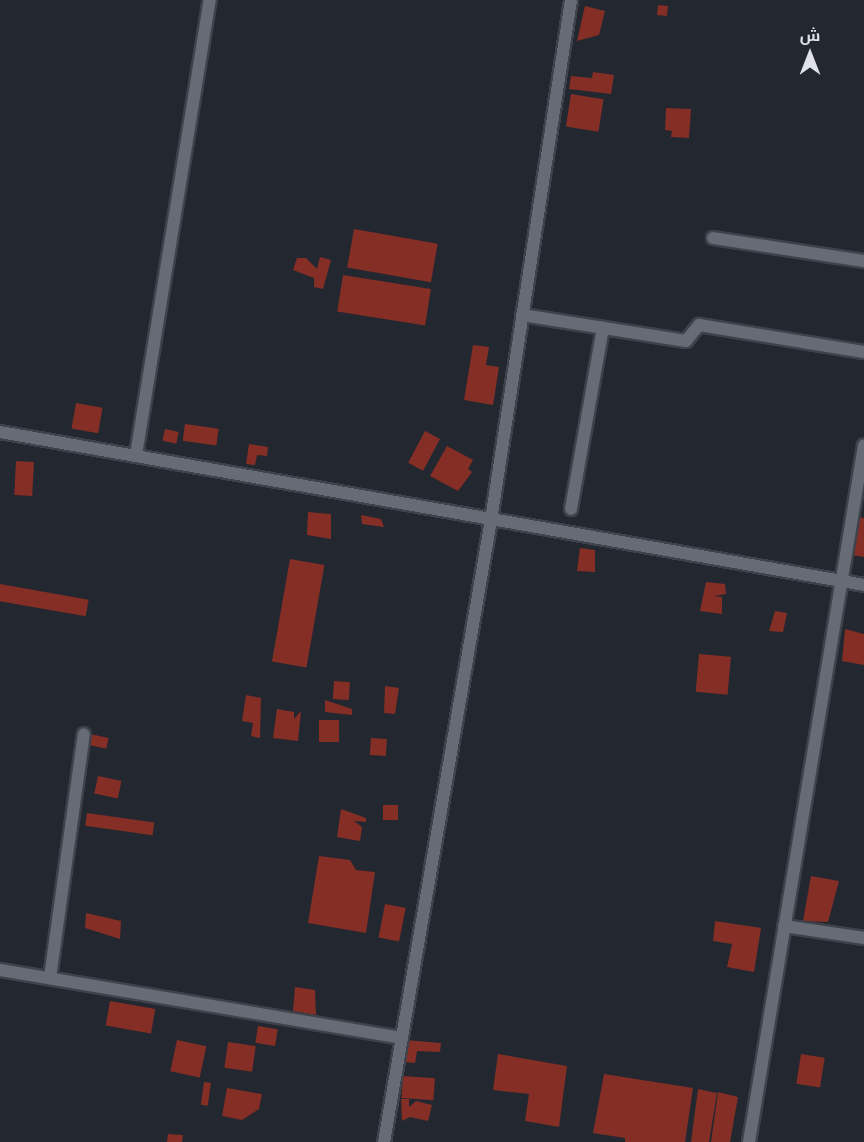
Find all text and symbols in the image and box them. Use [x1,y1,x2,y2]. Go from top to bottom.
north arrow [780,24,840,84]
text: ش [800,26,820,45]

